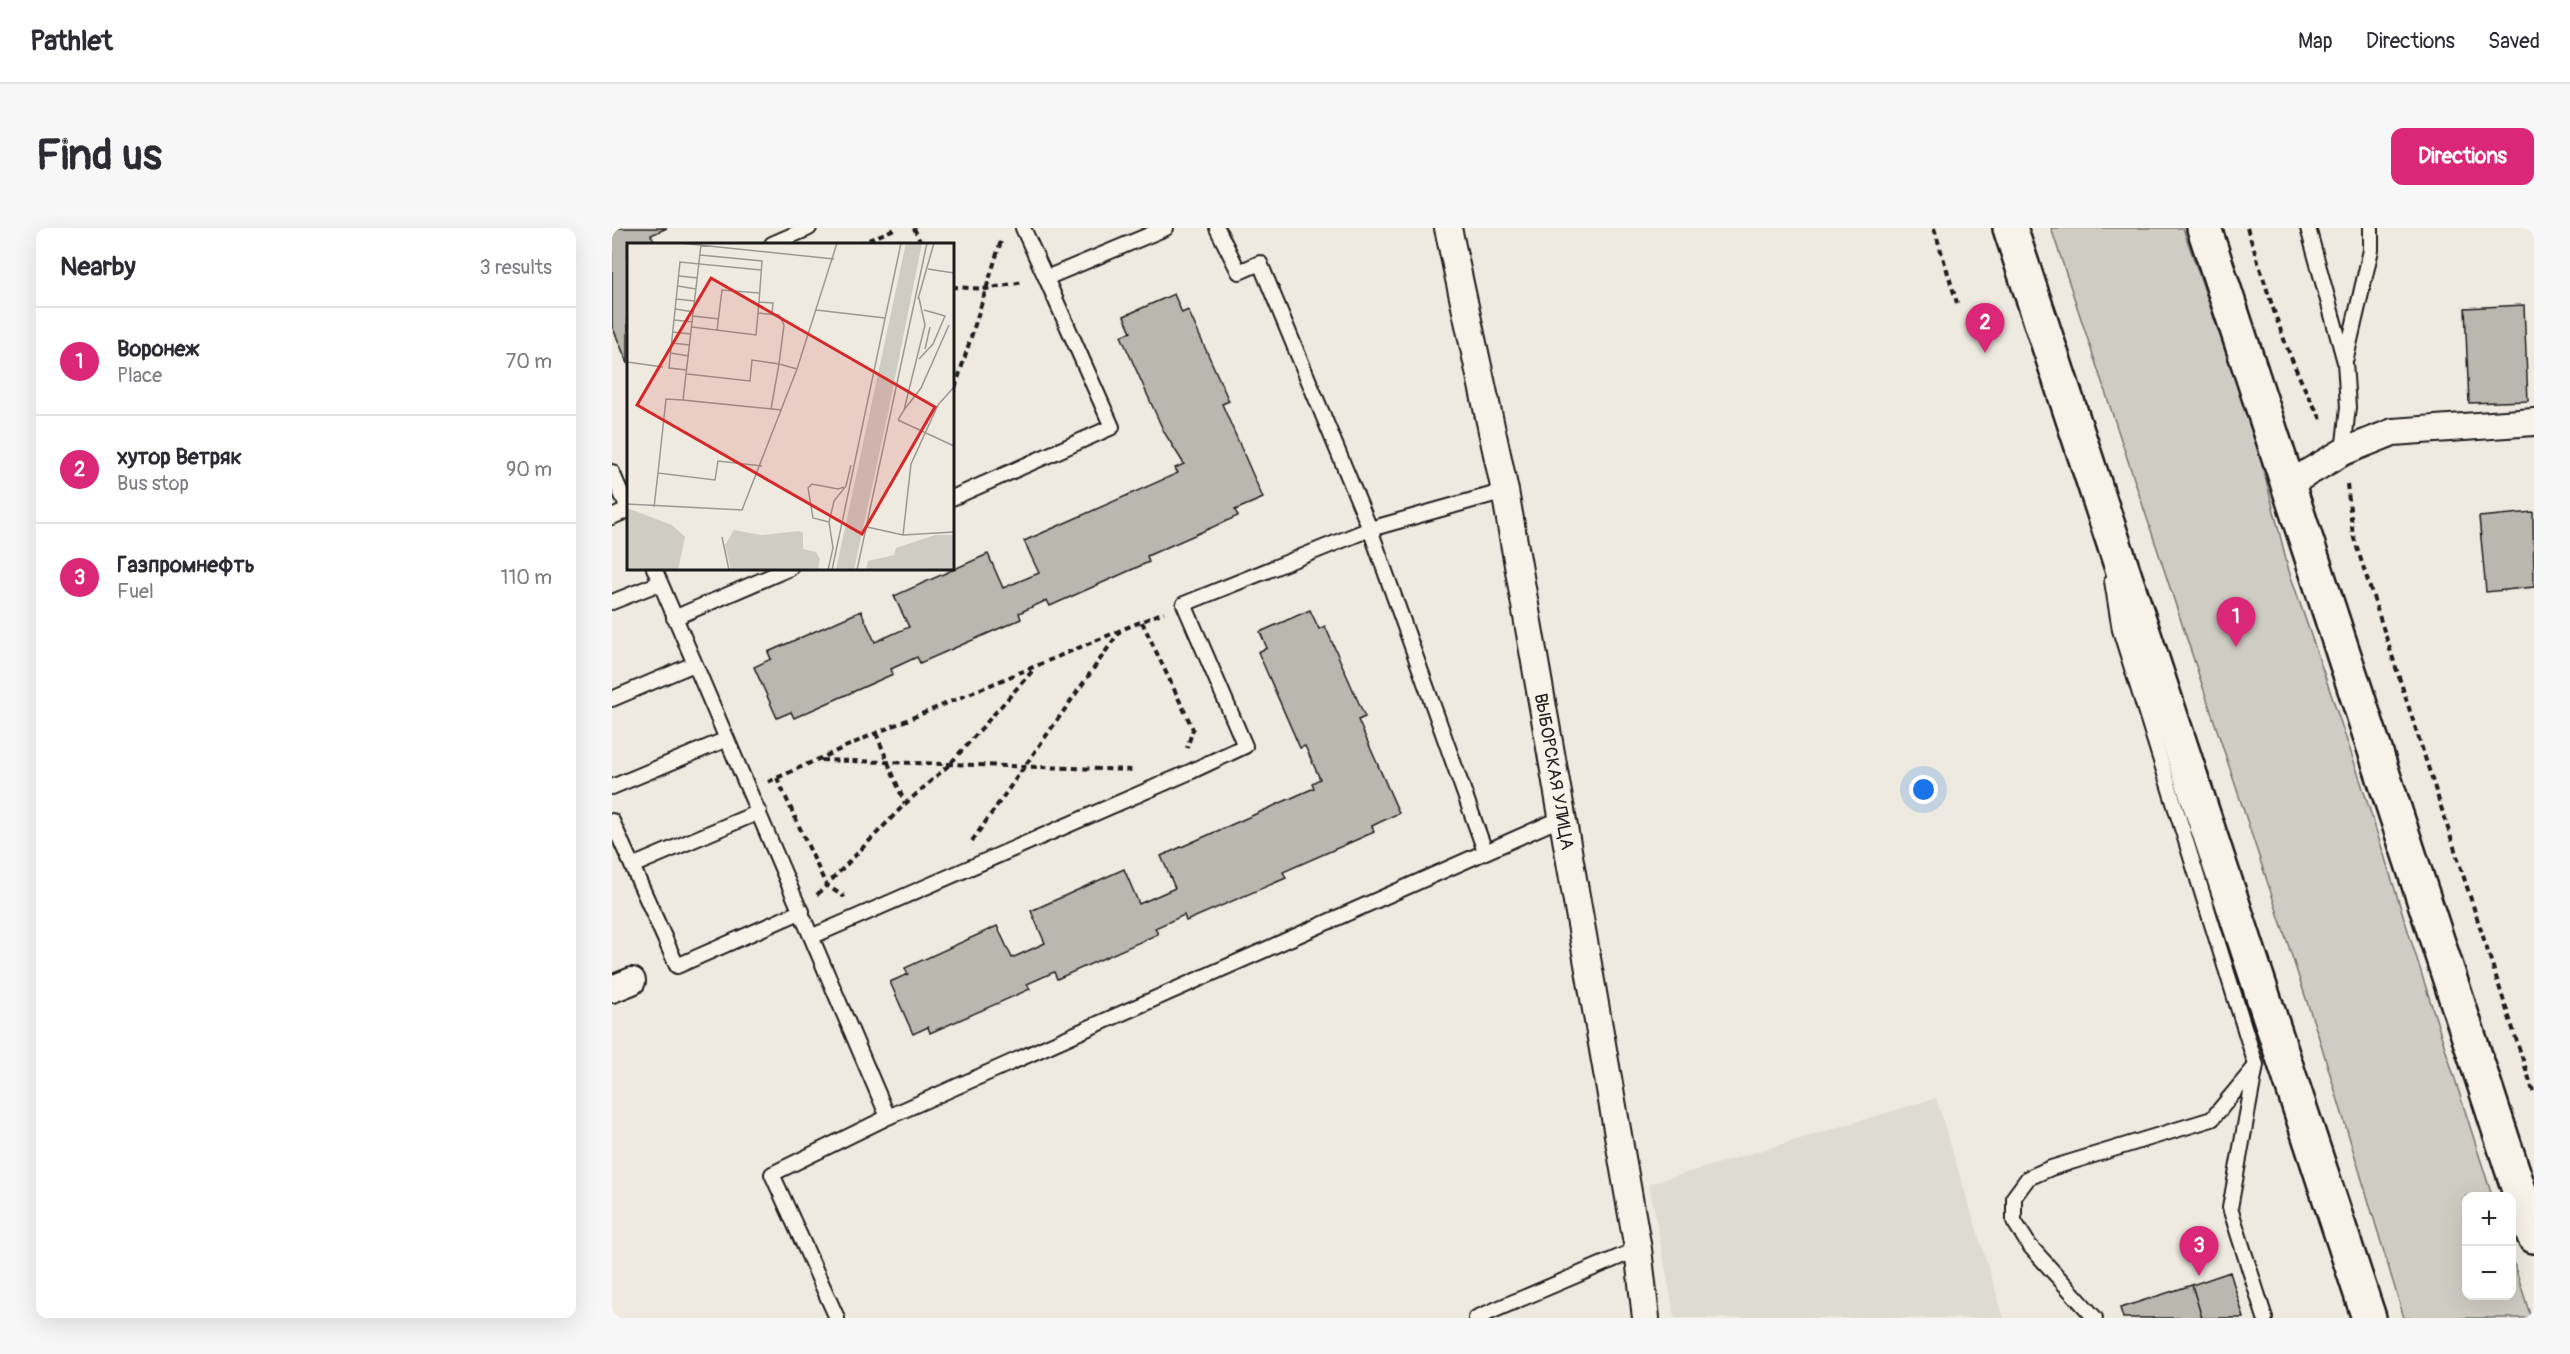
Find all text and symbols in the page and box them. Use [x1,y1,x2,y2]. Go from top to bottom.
text: Pathlet [30,24,113,59]
text: Map [2298,28,2333,55]
text: Directions [2366,28,2455,55]
text: Saved [2488,28,2540,55]
button: Directions [2391,128,2534,185]
text: Find us [36,130,162,182]
inset map [627,243,954,570]
text: Nearby [60,251,136,283]
text: 3 results [480,255,552,280]
pin: 2 [1966,304,2004,353]
text: Воронеж [117,335,199,363]
text: 1 [76,349,83,374]
text: 70 m [506,349,552,374]
text: Place [117,363,162,388]
text: хутор Ветряк [117,443,242,471]
text: 2 [74,457,85,482]
text: 90 m [506,457,552,482]
text: Bus stop [117,471,189,496]
text: Газпромнефть [117,551,255,579]
text: 3 [74,565,85,590]
text: 110 m [501,565,552,590]
text: Fuel [117,579,154,604]
pin: 1 [2216,598,2256,647]
street label: ВЫБОРСКАЯ УЛИЦА [1529,691,1579,852]
your location [1909,775,1938,804]
map controls [2462,1192,2516,1300]
button: + [2462,1192,2516,1246]
pin: 3 [2180,1226,2218,1276]
button: − [2462,1246,2516,1300]

